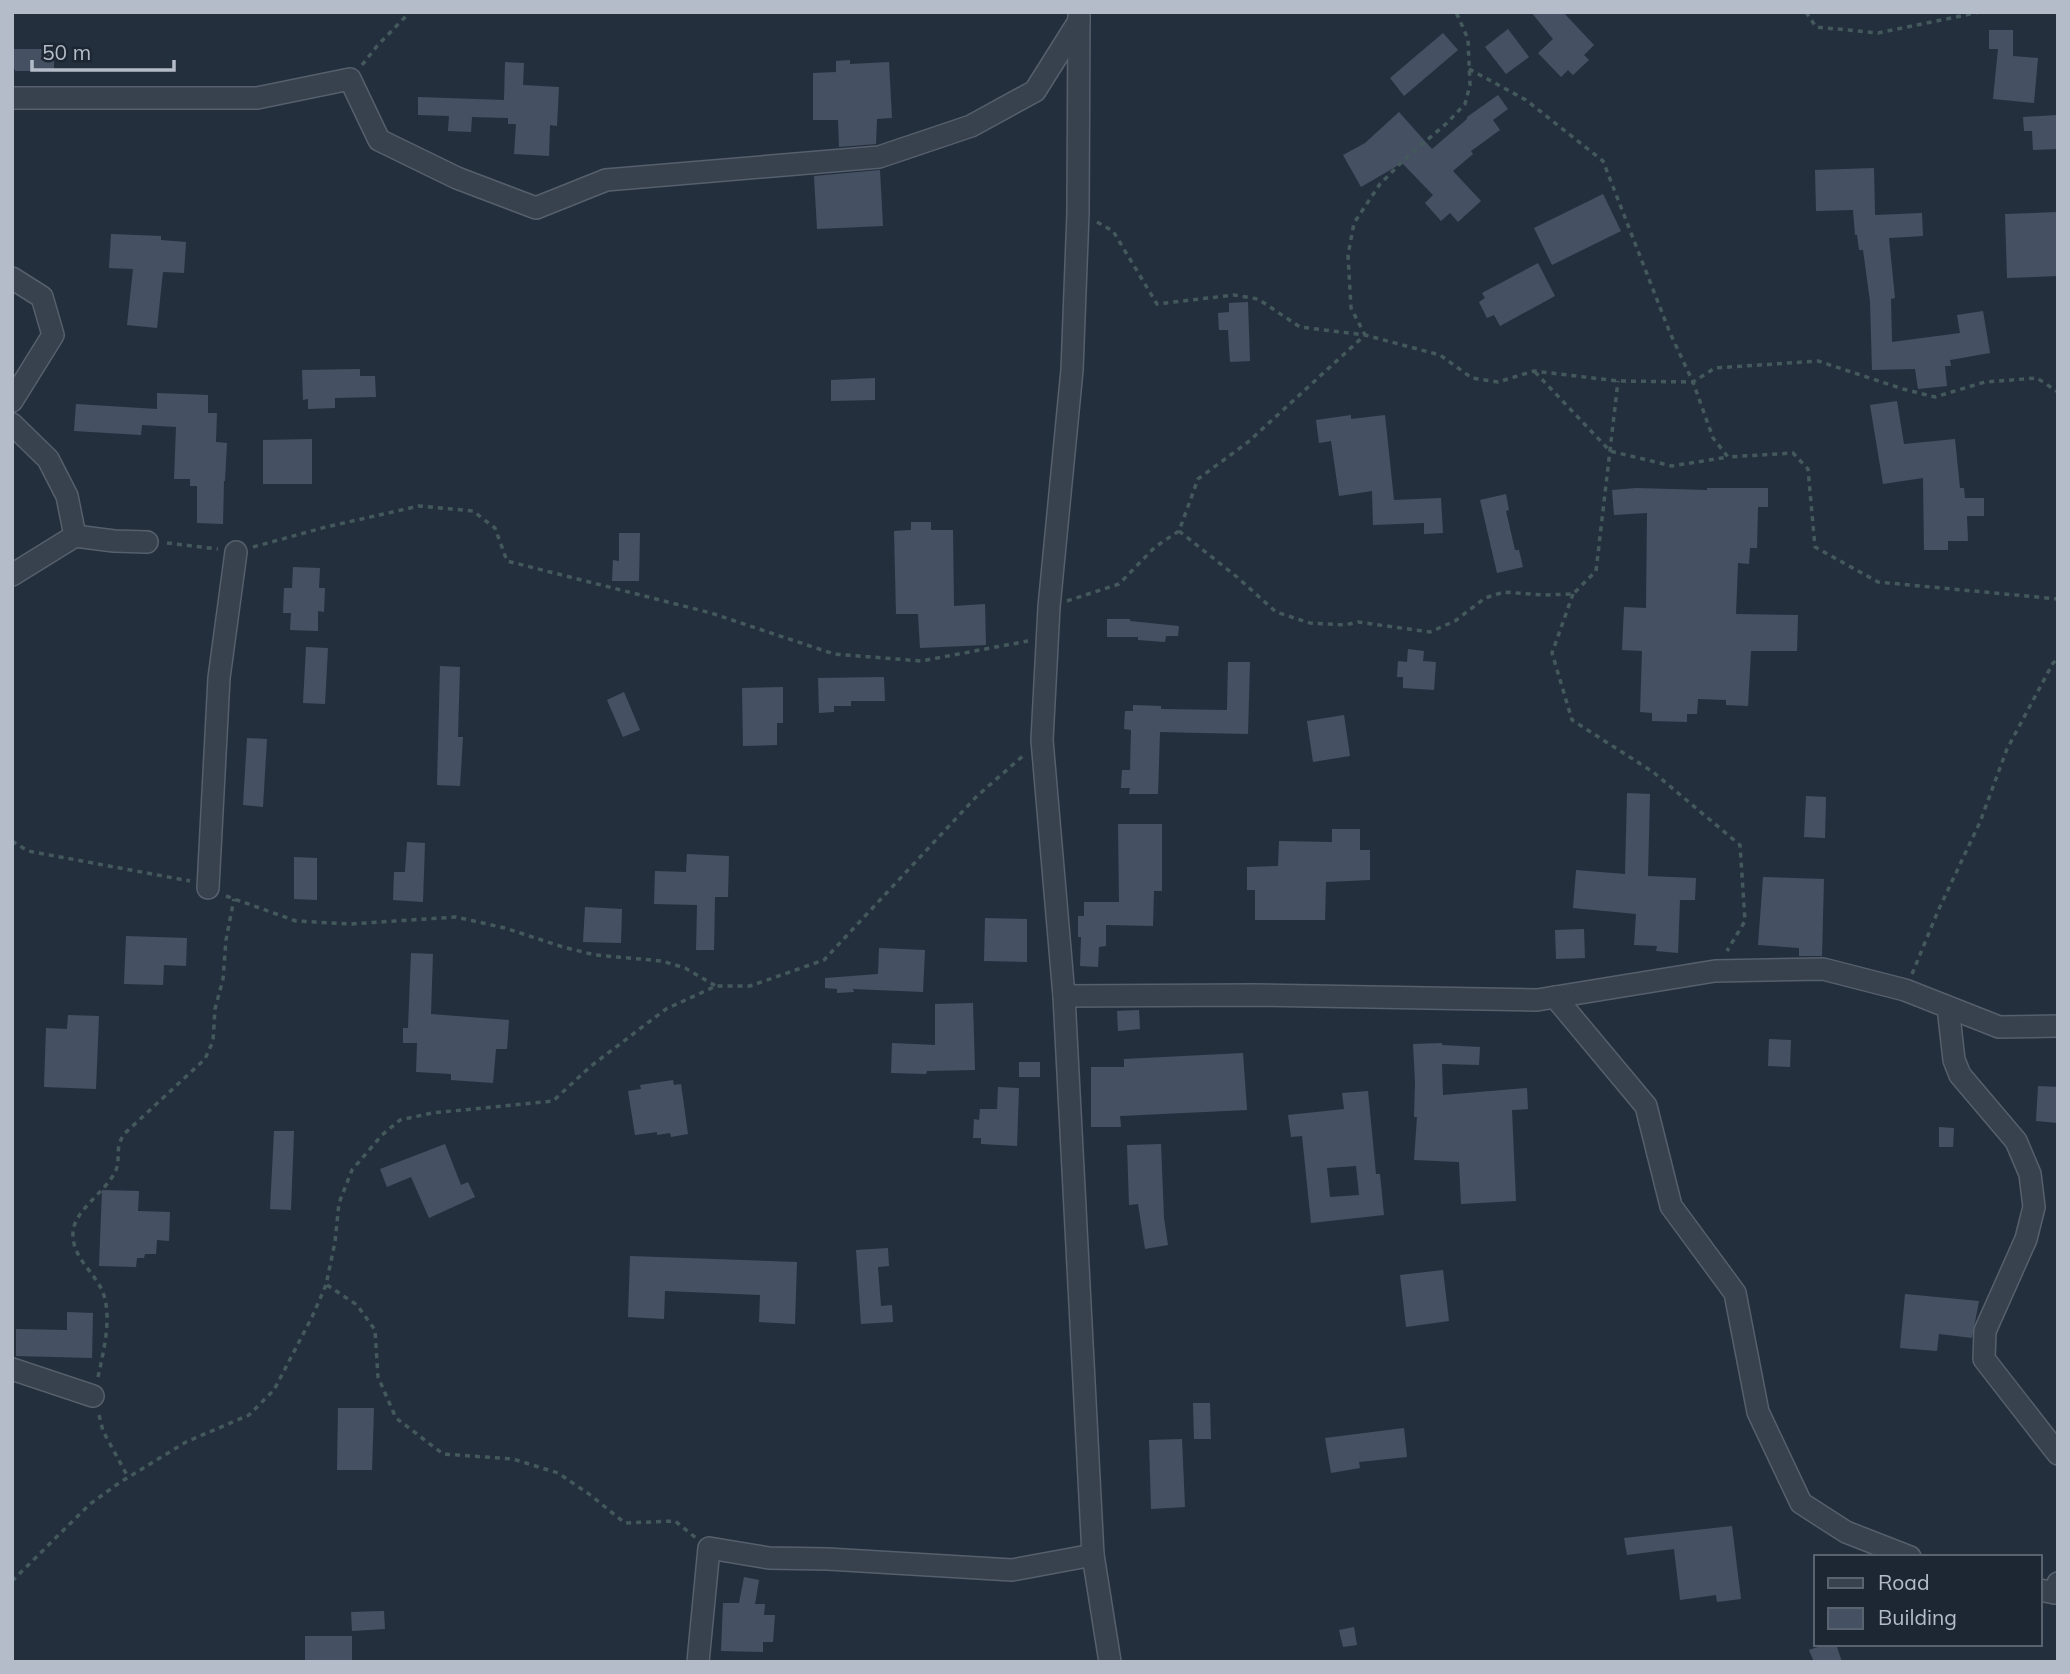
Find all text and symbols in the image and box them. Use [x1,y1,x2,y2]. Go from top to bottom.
scale bar [32,28,173,72]
text: 50 m [42,39,91,65]
legend [1814,1555,2042,1646]
text: Road [1878,1569,1929,1595]
text: Building [1878,1604,1957,1630]

